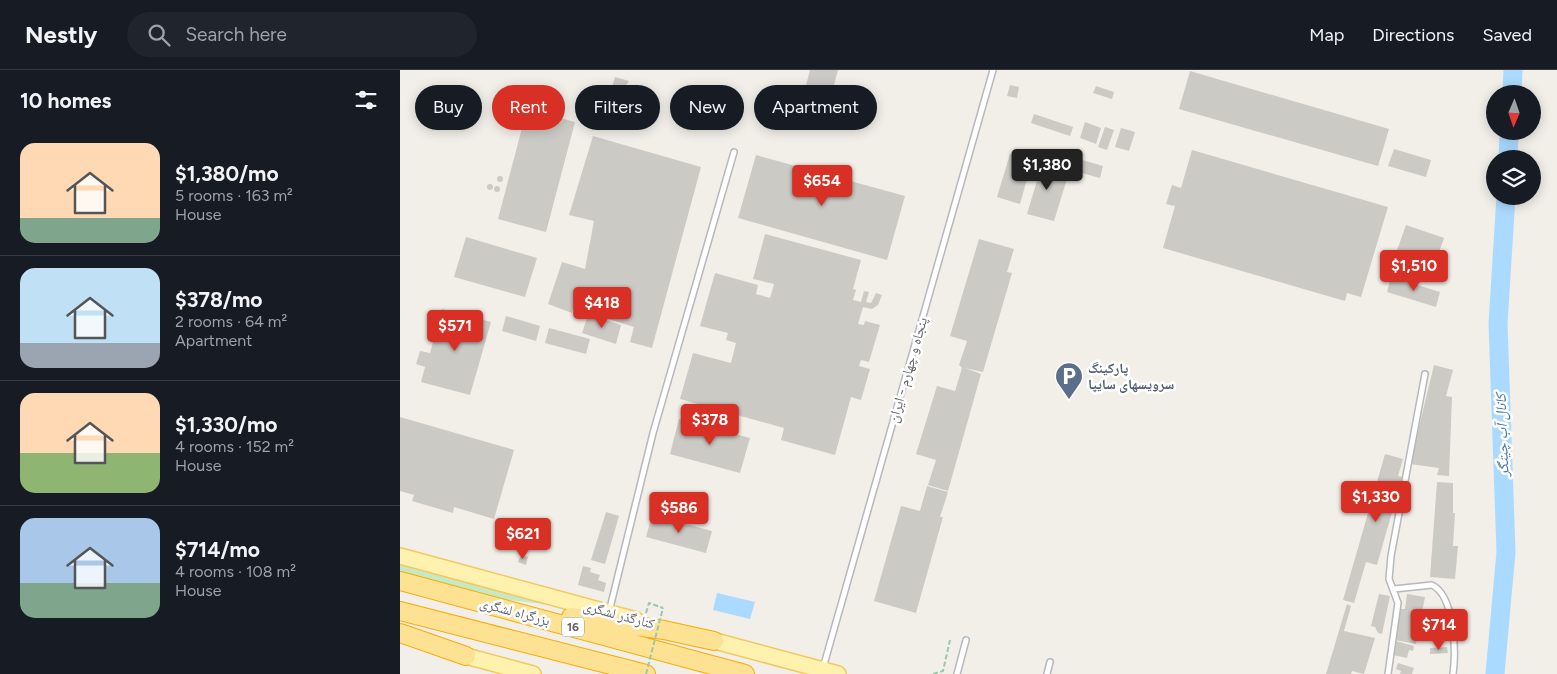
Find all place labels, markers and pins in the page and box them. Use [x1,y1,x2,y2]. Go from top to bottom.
pin: $1,380 [1006,148,1088,191]
pin: $654 [792,164,852,207]
pin: $1,510 [1373,250,1455,292]
pin: $418 [572,286,632,329]
pin: $571 [425,310,485,352]
place label: پارکینگ سرویسهای سایپا [1088,360,1175,393]
parking icon: پارکینگ سرویسهای سایپا [1054,361,1084,400]
pin: $378 [680,404,740,446]
pin: $1,330 [1335,480,1417,523]
pin: $586 [649,492,709,534]
pin: $621 [493,518,553,560]
pin: $714 [1409,608,1469,651]

